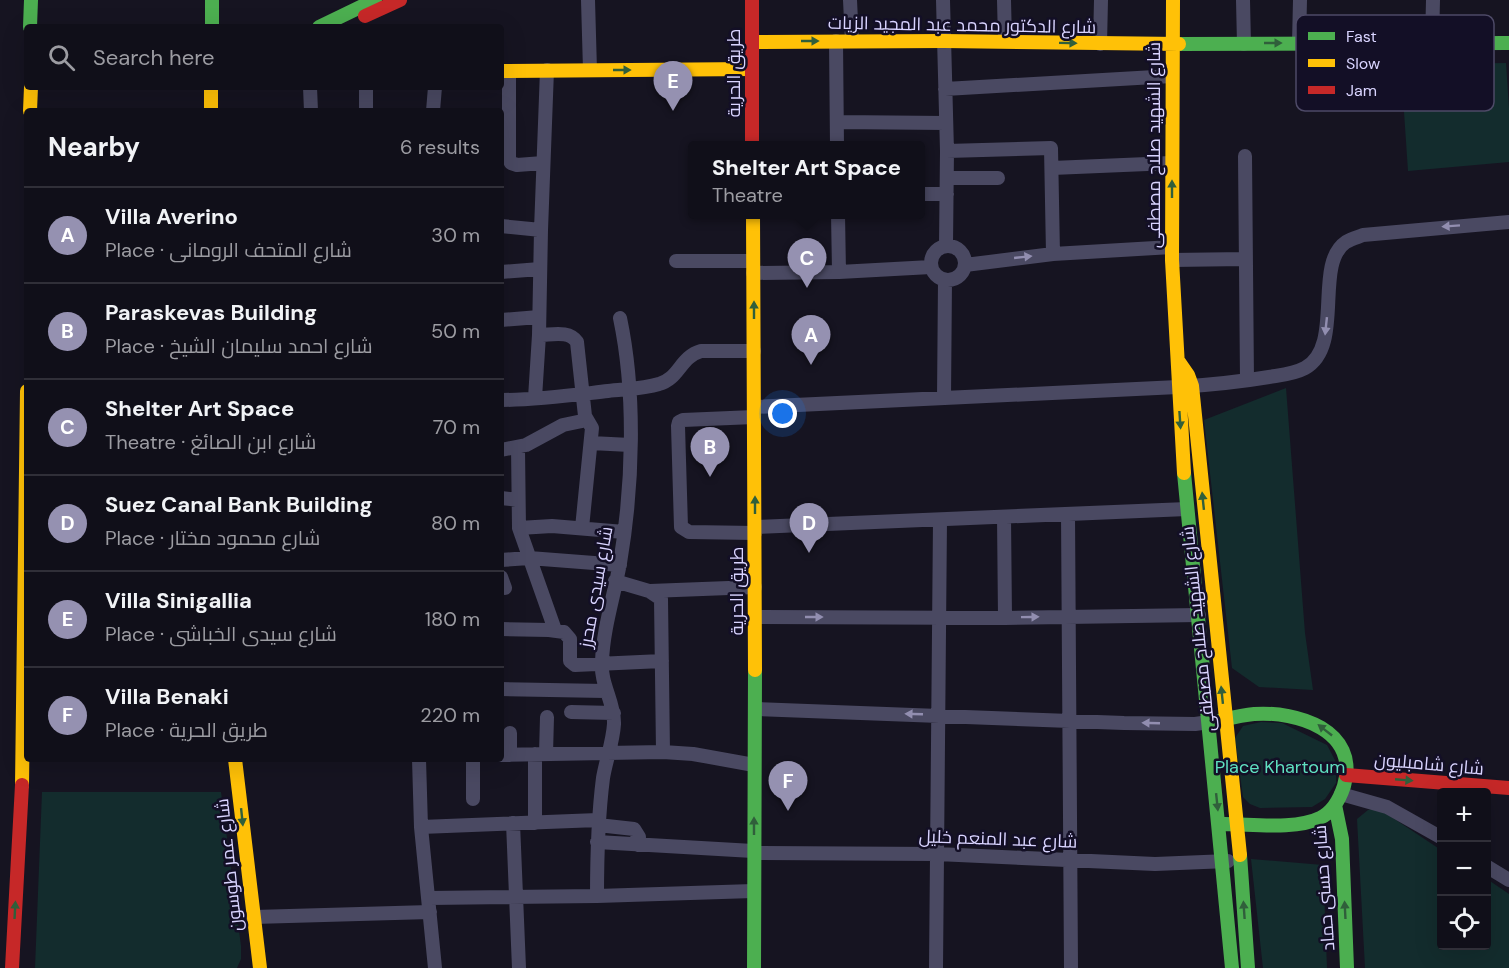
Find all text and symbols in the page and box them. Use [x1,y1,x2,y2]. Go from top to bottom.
street label: شارع الدكتور محمد عبد المجيد الزيات [828,11,1096,39]
legend [1296,15,1494,111]
search box [24,24,504,90]
text: Fast [1346,26,1377,47]
street label: طريق الحرية [722,29,746,117]
one-way arrow [801,36,820,46]
one-way arrow [1059,38,1078,48]
one-way arrow [1264,38,1283,48]
icon: search [45,41,78,74]
street label: شارع الشهيد صلاح مصطفى [1142,42,1166,248]
text: Search here [93,43,214,72]
text: Slow [1346,53,1380,74]
pin: E [654,62,692,111]
one-way arrow [613,65,632,75]
text: Jam [1346,80,1377,101]
text: Nearby [48,130,140,164]
text: 6 results [400,134,480,160]
popup [688,141,925,219]
text: Shelter Art Space [712,153,901,182]
one-way arrow [1167,179,1176,198]
text: Theatre [712,182,783,208]
text: Villa Averino [105,202,238,231]
text: A [60,222,75,248]
text: 30 m [431,222,480,248]
one-way arrow [1441,222,1460,231]
text: Place · شارع المتحف الرومانى [105,237,352,263]
pin: C [788,238,826,288]
one-way arrow [1014,252,1033,262]
text: Paraskevas Building [105,298,317,327]
one-way arrow [749,300,758,319]
pin: A [792,316,830,365]
one-way arrow [1321,317,1331,336]
text: B [61,318,74,344]
text: 50 m [431,318,480,344]
text: Place · شارع احمد سليمان الشيخ [105,333,373,359]
text: Shelter Art Space [105,394,294,423]
your location [768,399,797,428]
one-way arrow [1175,410,1185,429]
text: C [60,414,75,440]
text: 70 m [433,414,480,440]
pin: B [690,428,730,477]
text: Theatre · شارع ابن الصائغ [105,429,316,455]
text: Suez Canal Bank Building [105,490,373,519]
one-way arrow [1198,491,1208,510]
one-way arrow [750,495,760,514]
pin: D [790,504,828,553]
text: D [60,510,75,536]
text: 80 m [431,510,480,536]
street label: شارع سيدى محرز [573,524,618,651]
text: Place · شارع محمود مختار [105,525,320,551]
street label: شارع الشهيد صلاح مصطفى [1175,525,1221,733]
street label: طريق الحرية [725,547,749,635]
text: Villa Sinigallia [105,586,252,615]
text: E [62,606,73,632]
text: 180 m [425,606,480,632]
one-way arrow [804,612,823,622]
one-way arrow [1020,613,1039,622]
text: Place · شارع سيدى الخباشى [105,621,337,647]
text: Villa Benaki [105,682,229,711]
one-way arrow [1217,685,1227,704]
text: F [62,702,73,728]
text: 220 m [420,702,480,728]
one-way arrow [905,710,924,719]
text: Place · طريق الحرية [105,717,268,743]
one-way arrow [1141,719,1160,728]
one-way arrow [1317,724,1333,736]
street label: شارع شامبليون [1373,747,1485,781]
park label: Place Khartoum [1215,755,1345,779]
pin: F [768,762,808,811]
one-way arrow [1395,775,1414,785]
map controls [1437,788,1491,950]
button: + [1437,788,1491,842]
one-way arrow [1212,792,1222,811]
street label: شارع عمر طوسون [210,797,248,933]
one-way arrow [237,808,247,827]
one-way arrow [749,816,759,835]
street label: شارع عبد المنعم خليل [918,824,1078,854]
street label: شارع حسنى حماد [1308,824,1340,952]
button: − [1437,842,1491,896]
button: locate [1437,896,1491,950]
one-way arrow [11,900,20,919]
one-way arrow [1239,900,1249,919]
one-way arrow [1340,900,1349,919]

